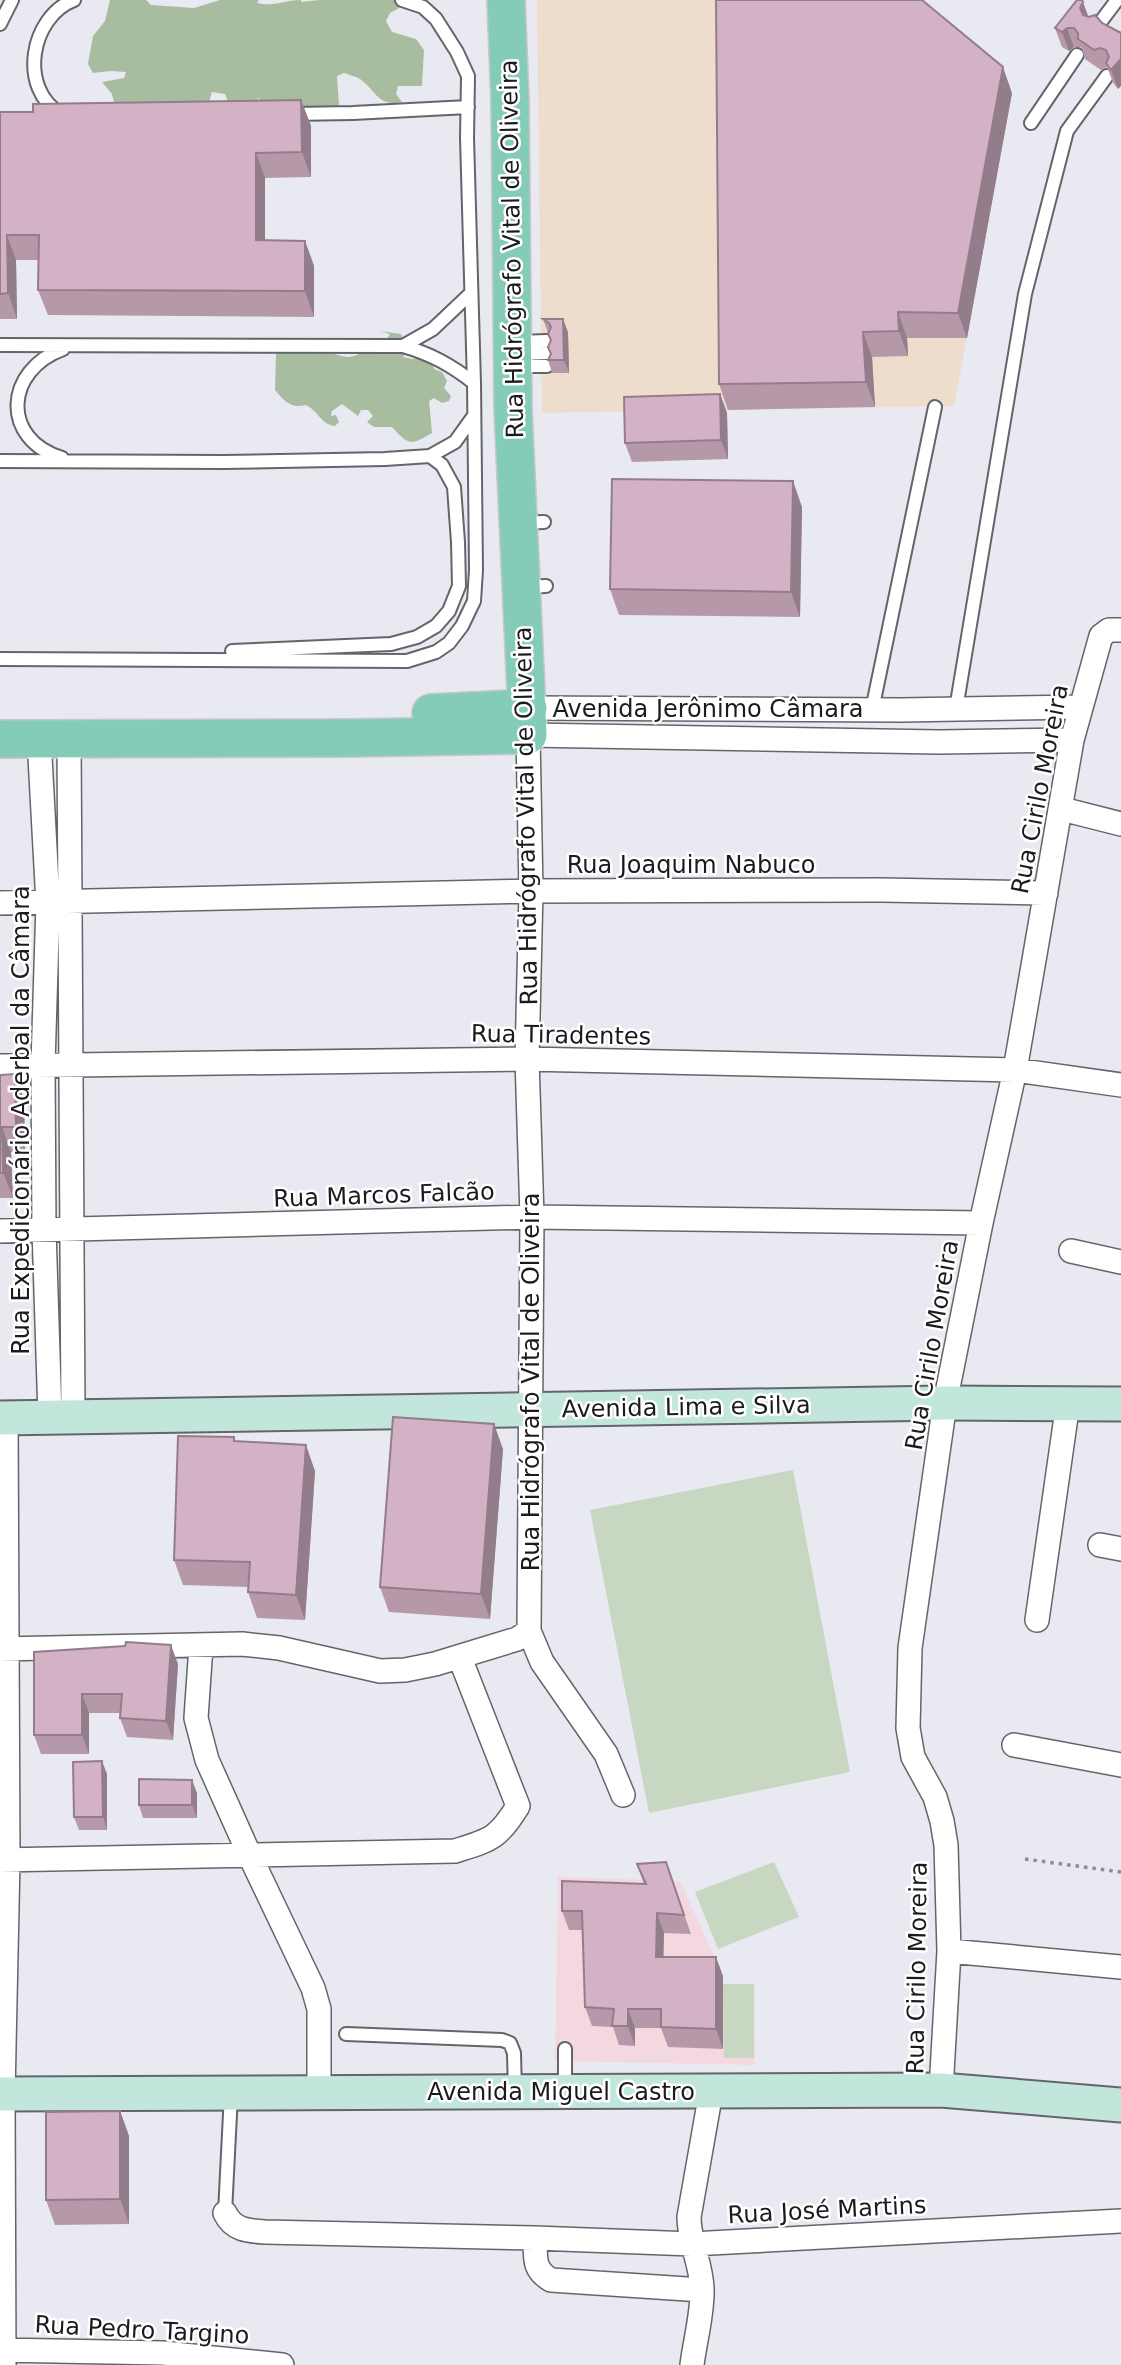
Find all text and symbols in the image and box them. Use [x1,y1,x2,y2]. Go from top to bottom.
street label: Rua Hidrógrafo Vital de Oliveira [495,59,529,439]
street label: Rua Hidrógrafo Vital de Oliveira [509,626,543,1006]
street label: Rua Cirilo Moreira [1006,682,1074,896]
street label: Avenida Jerônimo Câmara [553,695,864,723]
street label: Rua Joaquim Nabuco [567,851,815,879]
street label: Rua Expedicionário Aderbal da Câmara [7,885,35,1355]
street label: Rua Tiradentes [471,1019,651,1051]
street label: Rua Marcos Falcão [273,1177,495,1213]
street label: Rua Hidrógrafo Vital de Oliveira [517,1193,545,1571]
street label: Rua Cirilo Moreira [900,1238,964,1452]
street label: Avenida Lima e Silva [561,1391,811,1423]
street label: Rua Cirilo Moreira [901,1861,933,2075]
street label: Avenida Miguel Castro [427,2078,695,2106]
street label: Rua José Martins [727,2191,927,2229]
street label: Rua Pedro Targino [34,2310,250,2350]

